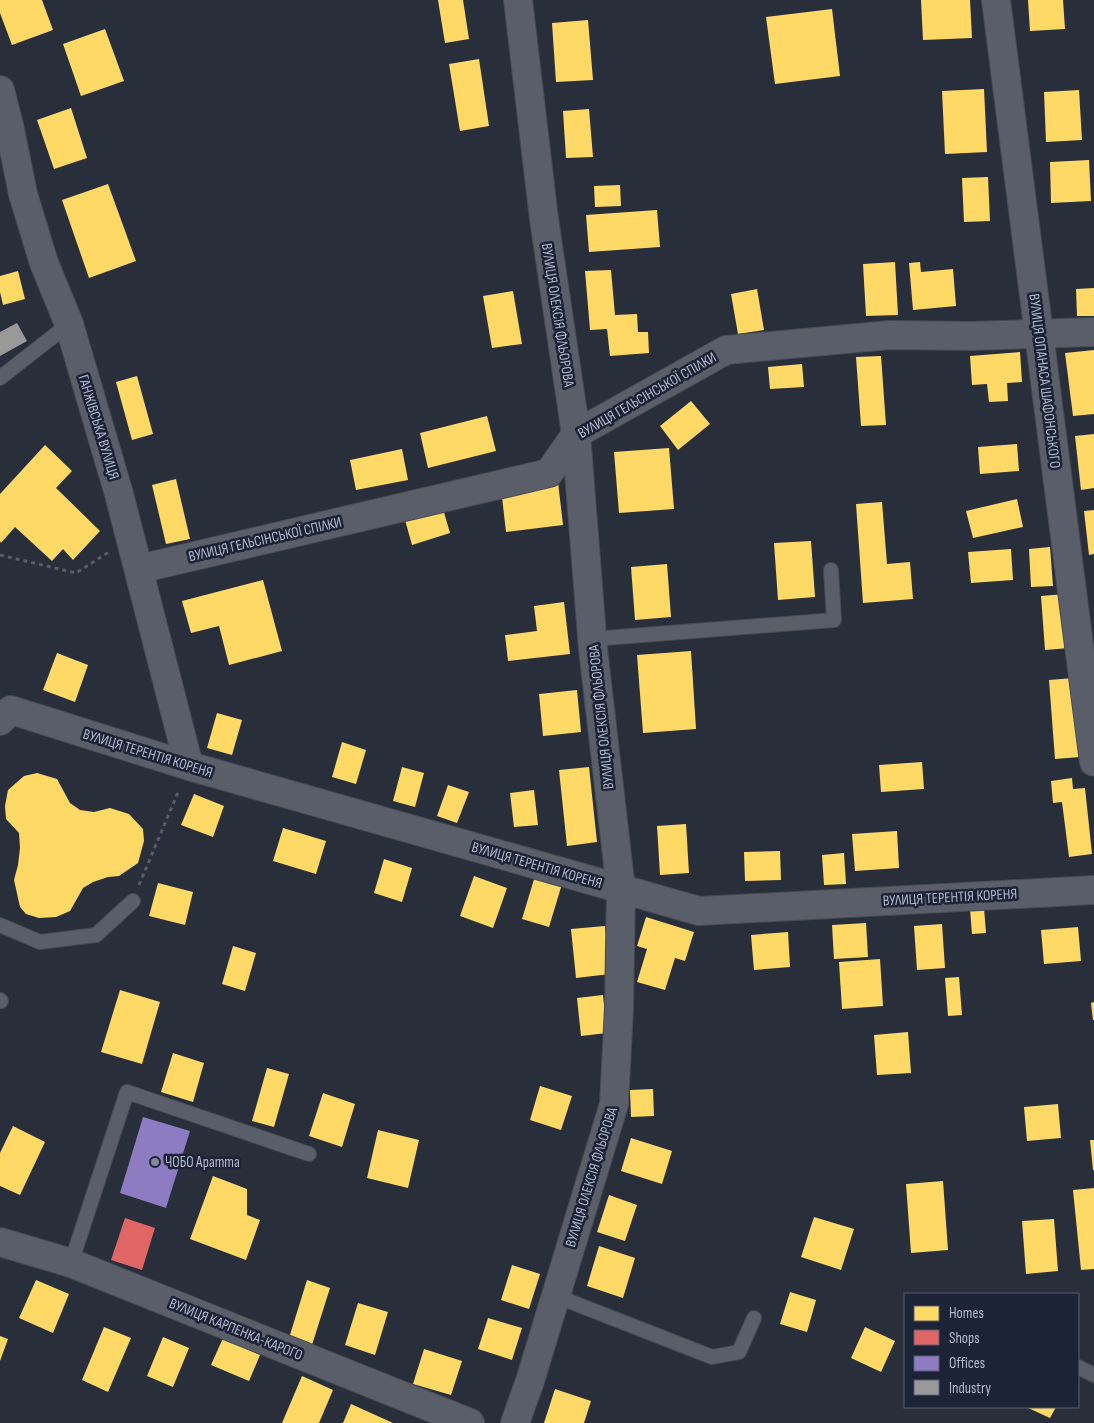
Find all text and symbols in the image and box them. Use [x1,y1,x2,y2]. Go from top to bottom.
street label: ВУЛИЦЯ ОЛЕКСІЯ ФЛЬОРОВА [537,242,578,389]
street label: ВУЛИЦЯ ОПАНАСА ШАФОНСЬКОГО [1024,293,1065,469]
street label: ВУЛИЦЯ ГЕЛЬСІНСЬКОЇ СПІЛКИ [575,348,720,443]
street label: ГАНЖІВСЬКА ВУЛИЦЯ [74,372,123,482]
street label: ВУЛИЦЯ ГЕЛЬСІНСЬКОЇ СПІЛКИ [187,513,344,566]
street label: ВУЛИЦЯ ОЛЕКСІЯ ФЛЬОРОВА [584,643,619,790]
street label: ВУЛИЦЯ ТЕРЕНТІЯ КОРЕНЯ [81,725,215,782]
street label: ВУЛИЦЯ ТЕРЕНТІЯ КОРЕНЯ [469,838,604,893]
street label: ВУЛИЦЯ ТЕРЕНТІЯ КОРЕНЯ [882,884,1018,911]
street label: ВУЛИЦЯ ОЛЕКСІЯ ФЛЬОРОВА [561,1104,622,1249]
place label: ЧОБО Аратта [165,1153,240,1172]
marker: ЧОБО Аратта [149,1156,161,1168]
legend [904,1293,1079,1408]
street label: ВУЛИЦЯ КАРПЕНКА-КАРОГО [166,1294,305,1365]
text: Homes [949,1304,984,1323]
text: Shops [949,1329,980,1348]
text: Offices [949,1354,985,1373]
text: Industry [949,1379,991,1398]

